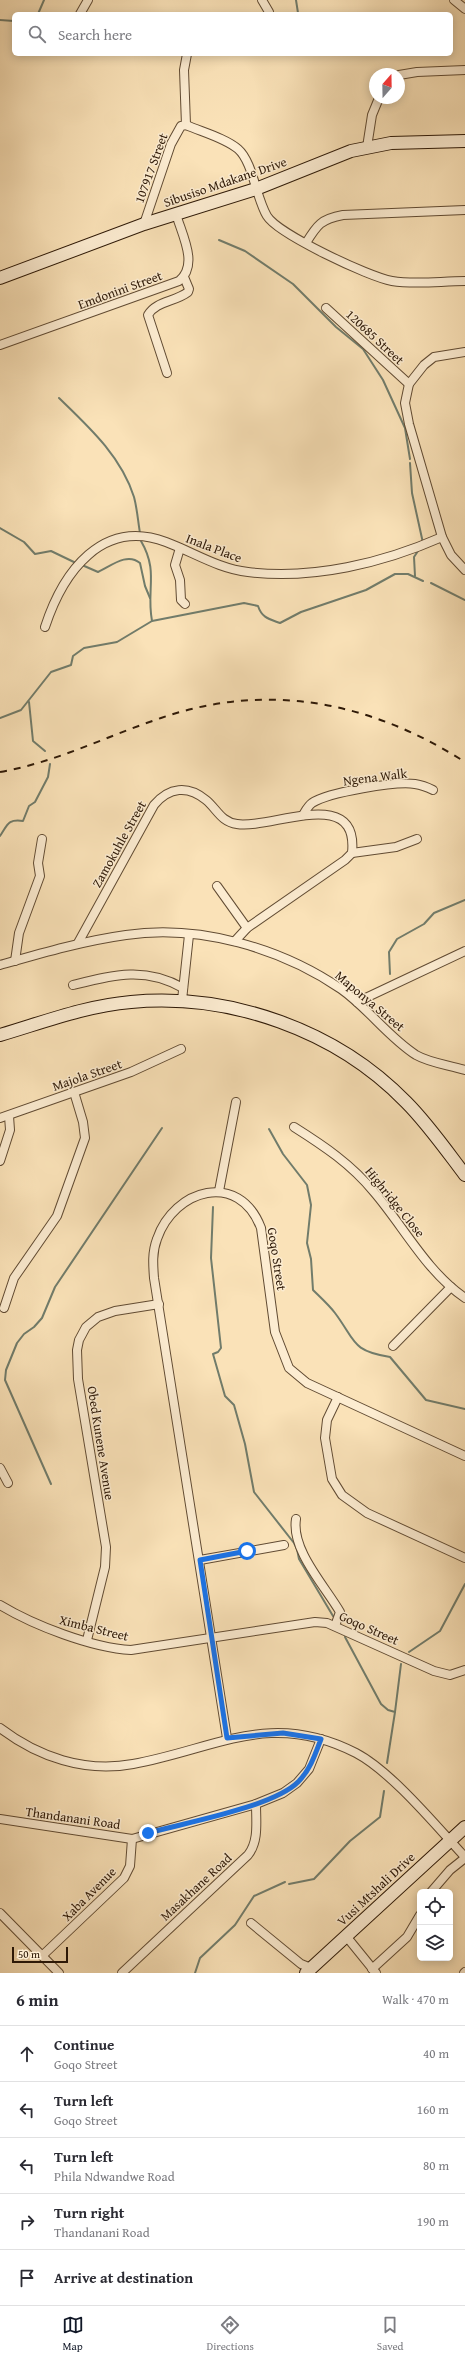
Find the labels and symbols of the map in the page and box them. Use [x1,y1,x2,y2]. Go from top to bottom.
north arrow [369,68,405,104]
street label: 107917 Street [130,130,173,206]
street label: Sibusiso Mdakane Drive [161,152,289,212]
street label: Emdonini Street [75,266,165,314]
street label: 120685 Street [342,305,409,369]
street label: Inala Place [183,529,245,567]
street label: Ngena Walk [342,764,408,790]
street label: Zamokuhle Street [87,797,151,891]
street label: Maponya Street [331,966,409,1036]
street label: Majola Street [50,1054,125,1096]
street label: Highridge Close [361,1163,429,1241]
street label: Goqo Street [263,1226,291,1292]
street label: Obed Kunene Avenue [83,1385,119,1501]
route start [238,1542,256,1560]
street label: Goqo Street [336,1606,402,1650]
street label: Ximba Street [57,1610,131,1646]
street label: Thandanani Road [24,1802,122,1834]
route end [139,1824,157,1842]
street label: Vusi Mtshali Drive [333,1848,419,1930]
street label: Masakhane Road [156,1849,236,1925]
street label: Xaba Avenue [58,1863,120,1925]
scale bar [12,1945,68,1964]

